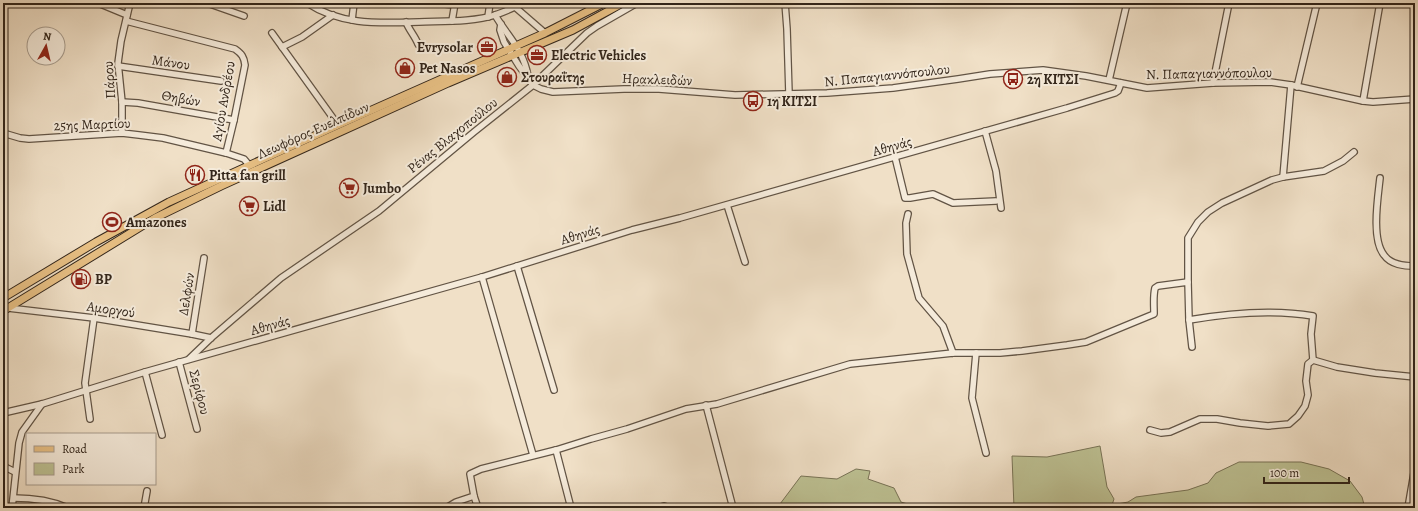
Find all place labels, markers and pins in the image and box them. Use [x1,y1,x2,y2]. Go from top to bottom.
office icon: Evrysolar [476,36,498,58]
place label: Evrysolar [417,38,473,57]
office icon: Electric Vehicles [526,44,548,66]
place label: Electric Vehicles [551,46,647,65]
shop icon: Pet Nasos [394,57,416,79]
place label: Pet Nasos [419,59,476,78]
shop icon: Στουραΐτης [496,66,518,88]
place label: Στουραΐτης [521,68,584,87]
bus stop icon: 2η ΚΙΤΣΙ [1002,68,1024,90]
place label: 2η ΚΙΤΣΙ [1027,70,1079,89]
bus stop icon: 1η ΚΙΤΣΙ [742,90,764,112]
place label: 1η ΚΙΤΣΙ [767,92,817,111]
restaurant icon: Pitta fan grill [184,164,206,186]
place label: Pitta fan grill [209,166,286,185]
supermarket icon: Jumbo [338,177,360,199]
place label: Jumbo [363,179,401,198]
supermarket icon: Lidl [238,195,260,217]
place label: Lidl [263,197,286,216]
sports icon: Amazones [101,211,123,233]
place label: Amazones [125,213,187,232]
fuel station icon: BP [70,268,92,290]
place label: BP [95,270,112,289]

